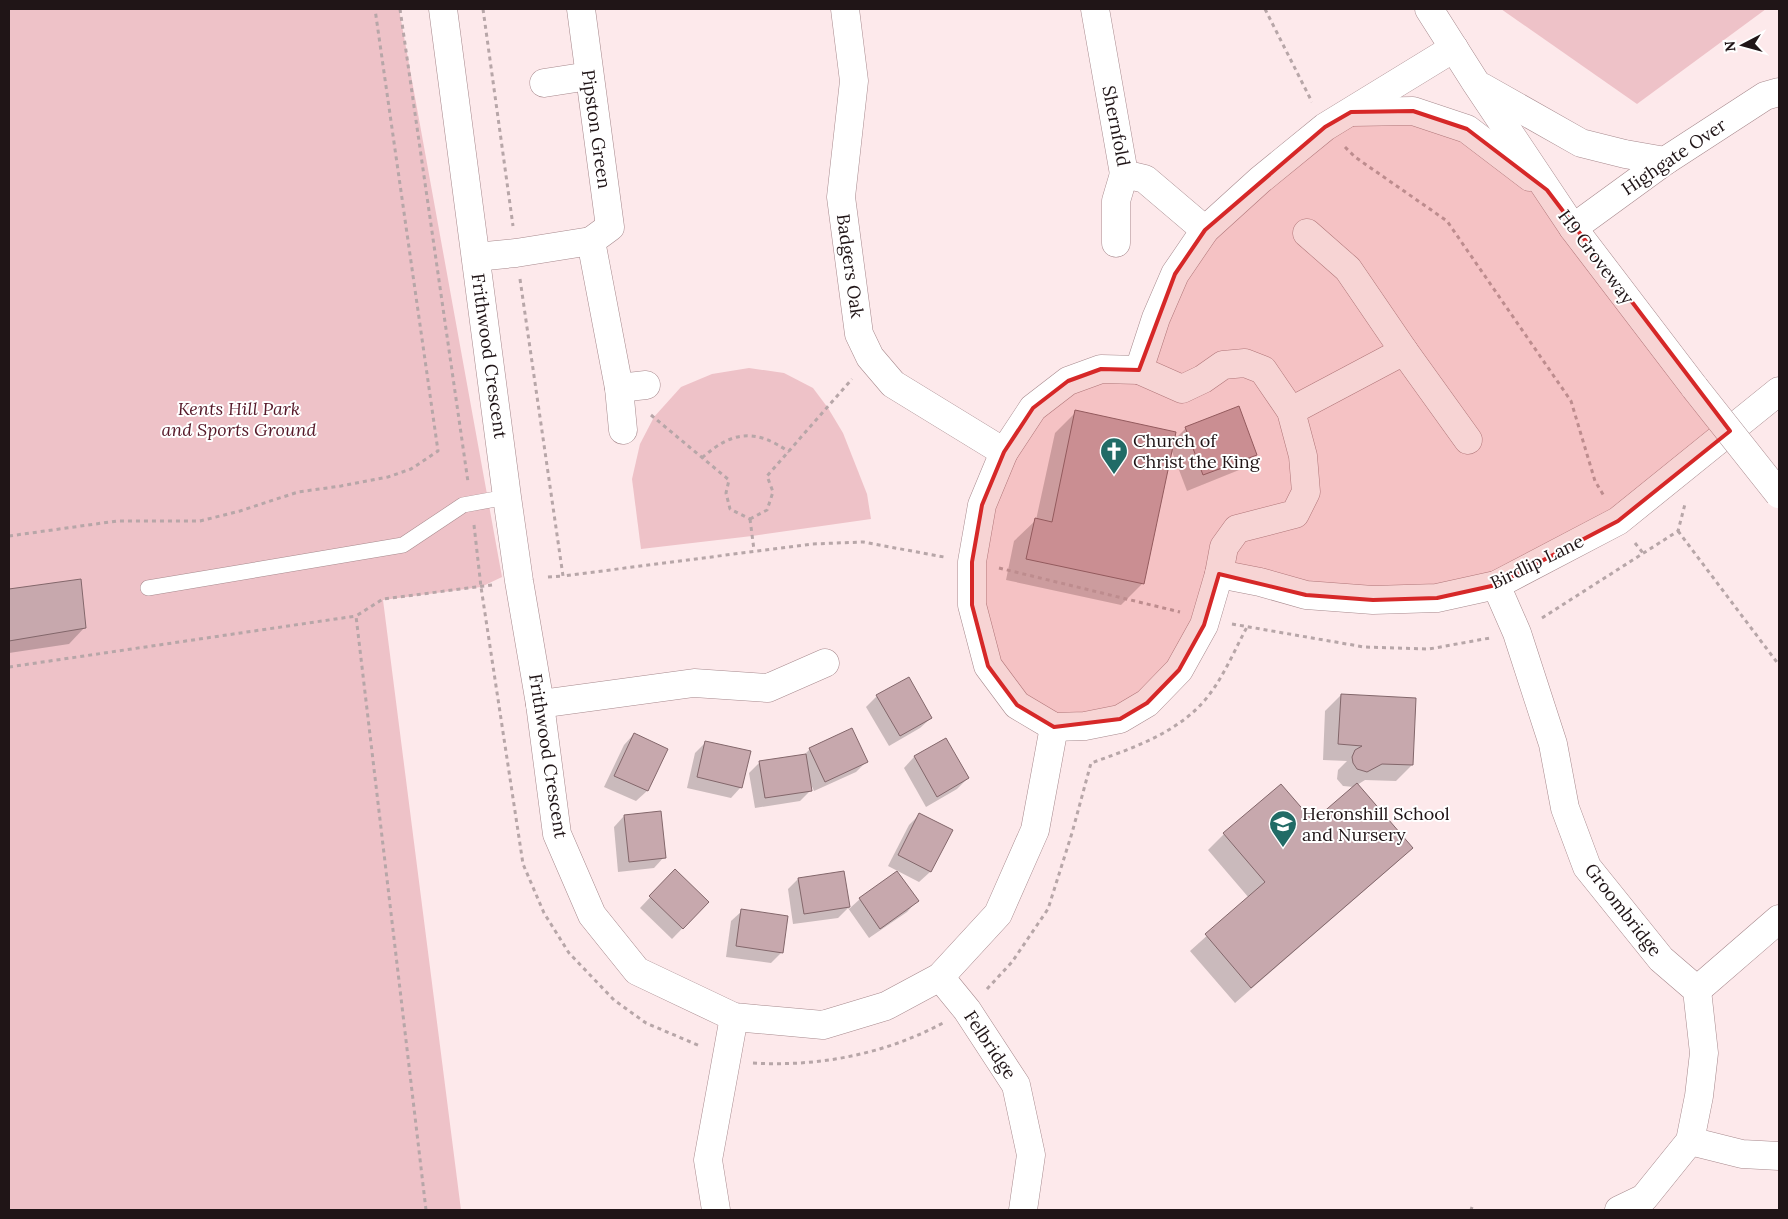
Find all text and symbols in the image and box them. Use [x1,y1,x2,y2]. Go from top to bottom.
north arrow [1718,20,1768,70]
text: N [1721,40,1740,53]
street label: Pipston Green [577,68,616,190]
street label: Shernfold [1097,84,1136,168]
street label: Highgate Over [1617,113,1731,200]
street label: H9 Groveway [1553,205,1640,309]
street label: Badgers Oak [832,212,869,320]
street label: Frithwood Crescent [467,272,512,440]
park label: Kents Hill Park and Sports Ground [161,397,317,441]
place label: Church of Christ the King [1133,429,1261,473]
church icon: Church of Christ the King [1099,436,1129,475]
street label: Birdlip Lane [1486,529,1587,594]
street label: Frithwood Crescent [524,672,573,840]
place label: Heronshill School and Nursery [1302,802,1450,846]
school or university icon: Heronshill School and Nursery [1268,809,1298,848]
street label: Groombridge [1580,858,1667,961]
street label: Felbridge [959,1006,1022,1084]

